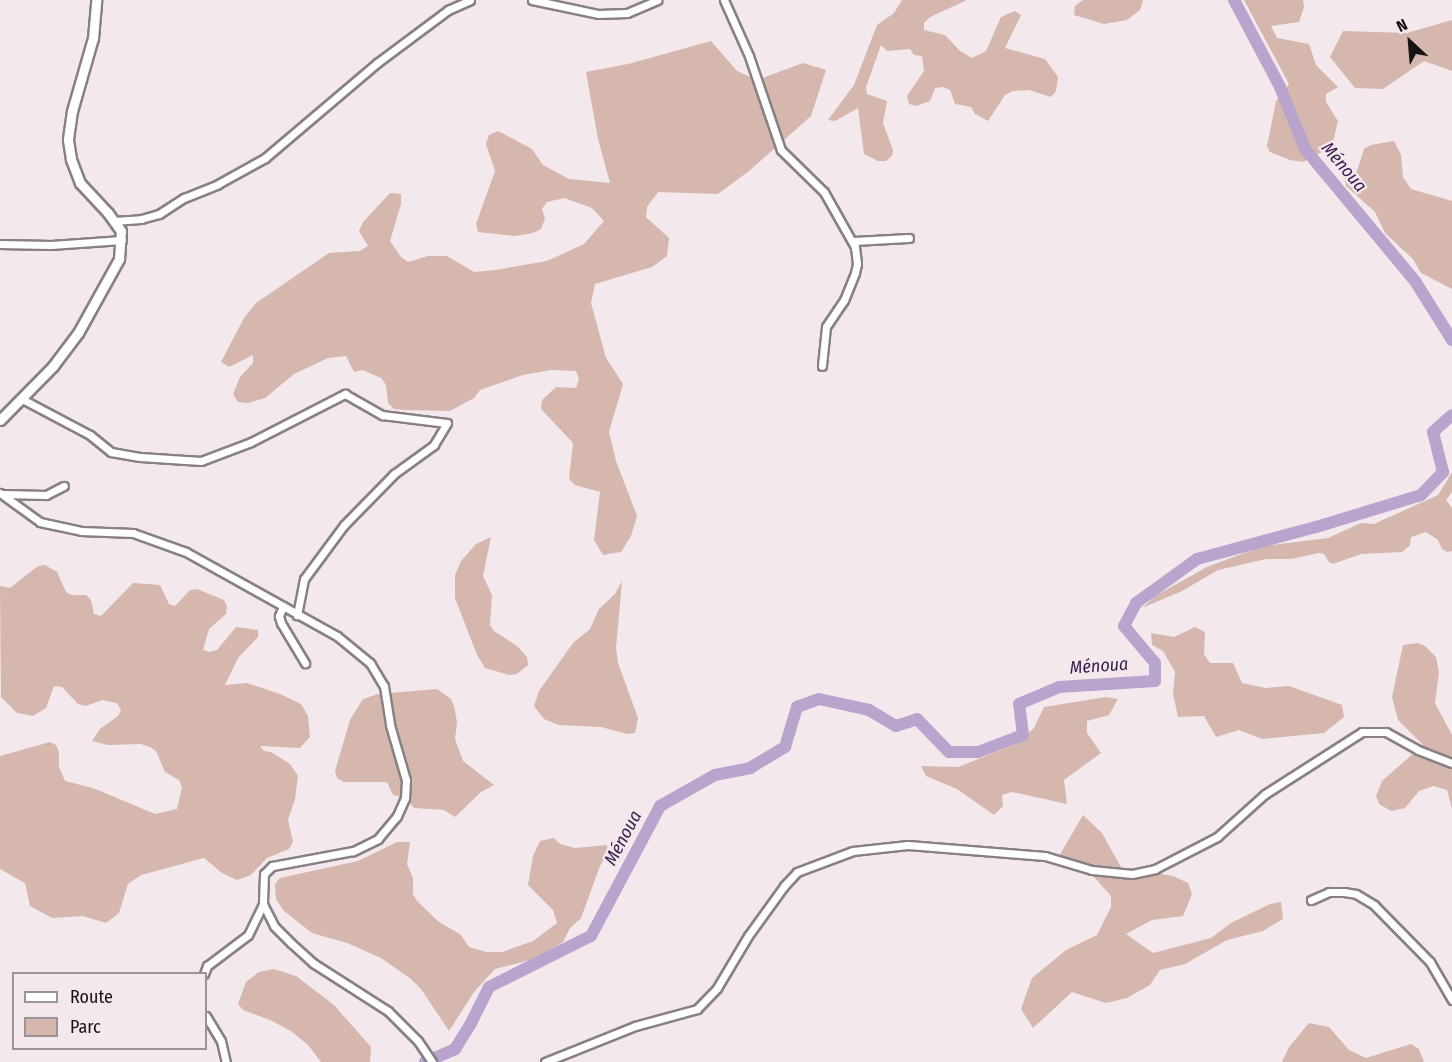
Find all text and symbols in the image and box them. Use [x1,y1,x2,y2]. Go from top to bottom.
north arrow [1380,12,1440,72]
text: N [1393,15,1410,36]
water label: Ménoua [1317,138,1371,196]
water label: Ménoua [1069,653,1129,679]
water label: Ménoua [600,807,646,869]
legend [12,972,207,1050]
text: Route [70,986,113,1008]
text: Parc [70,1016,101,1038]

